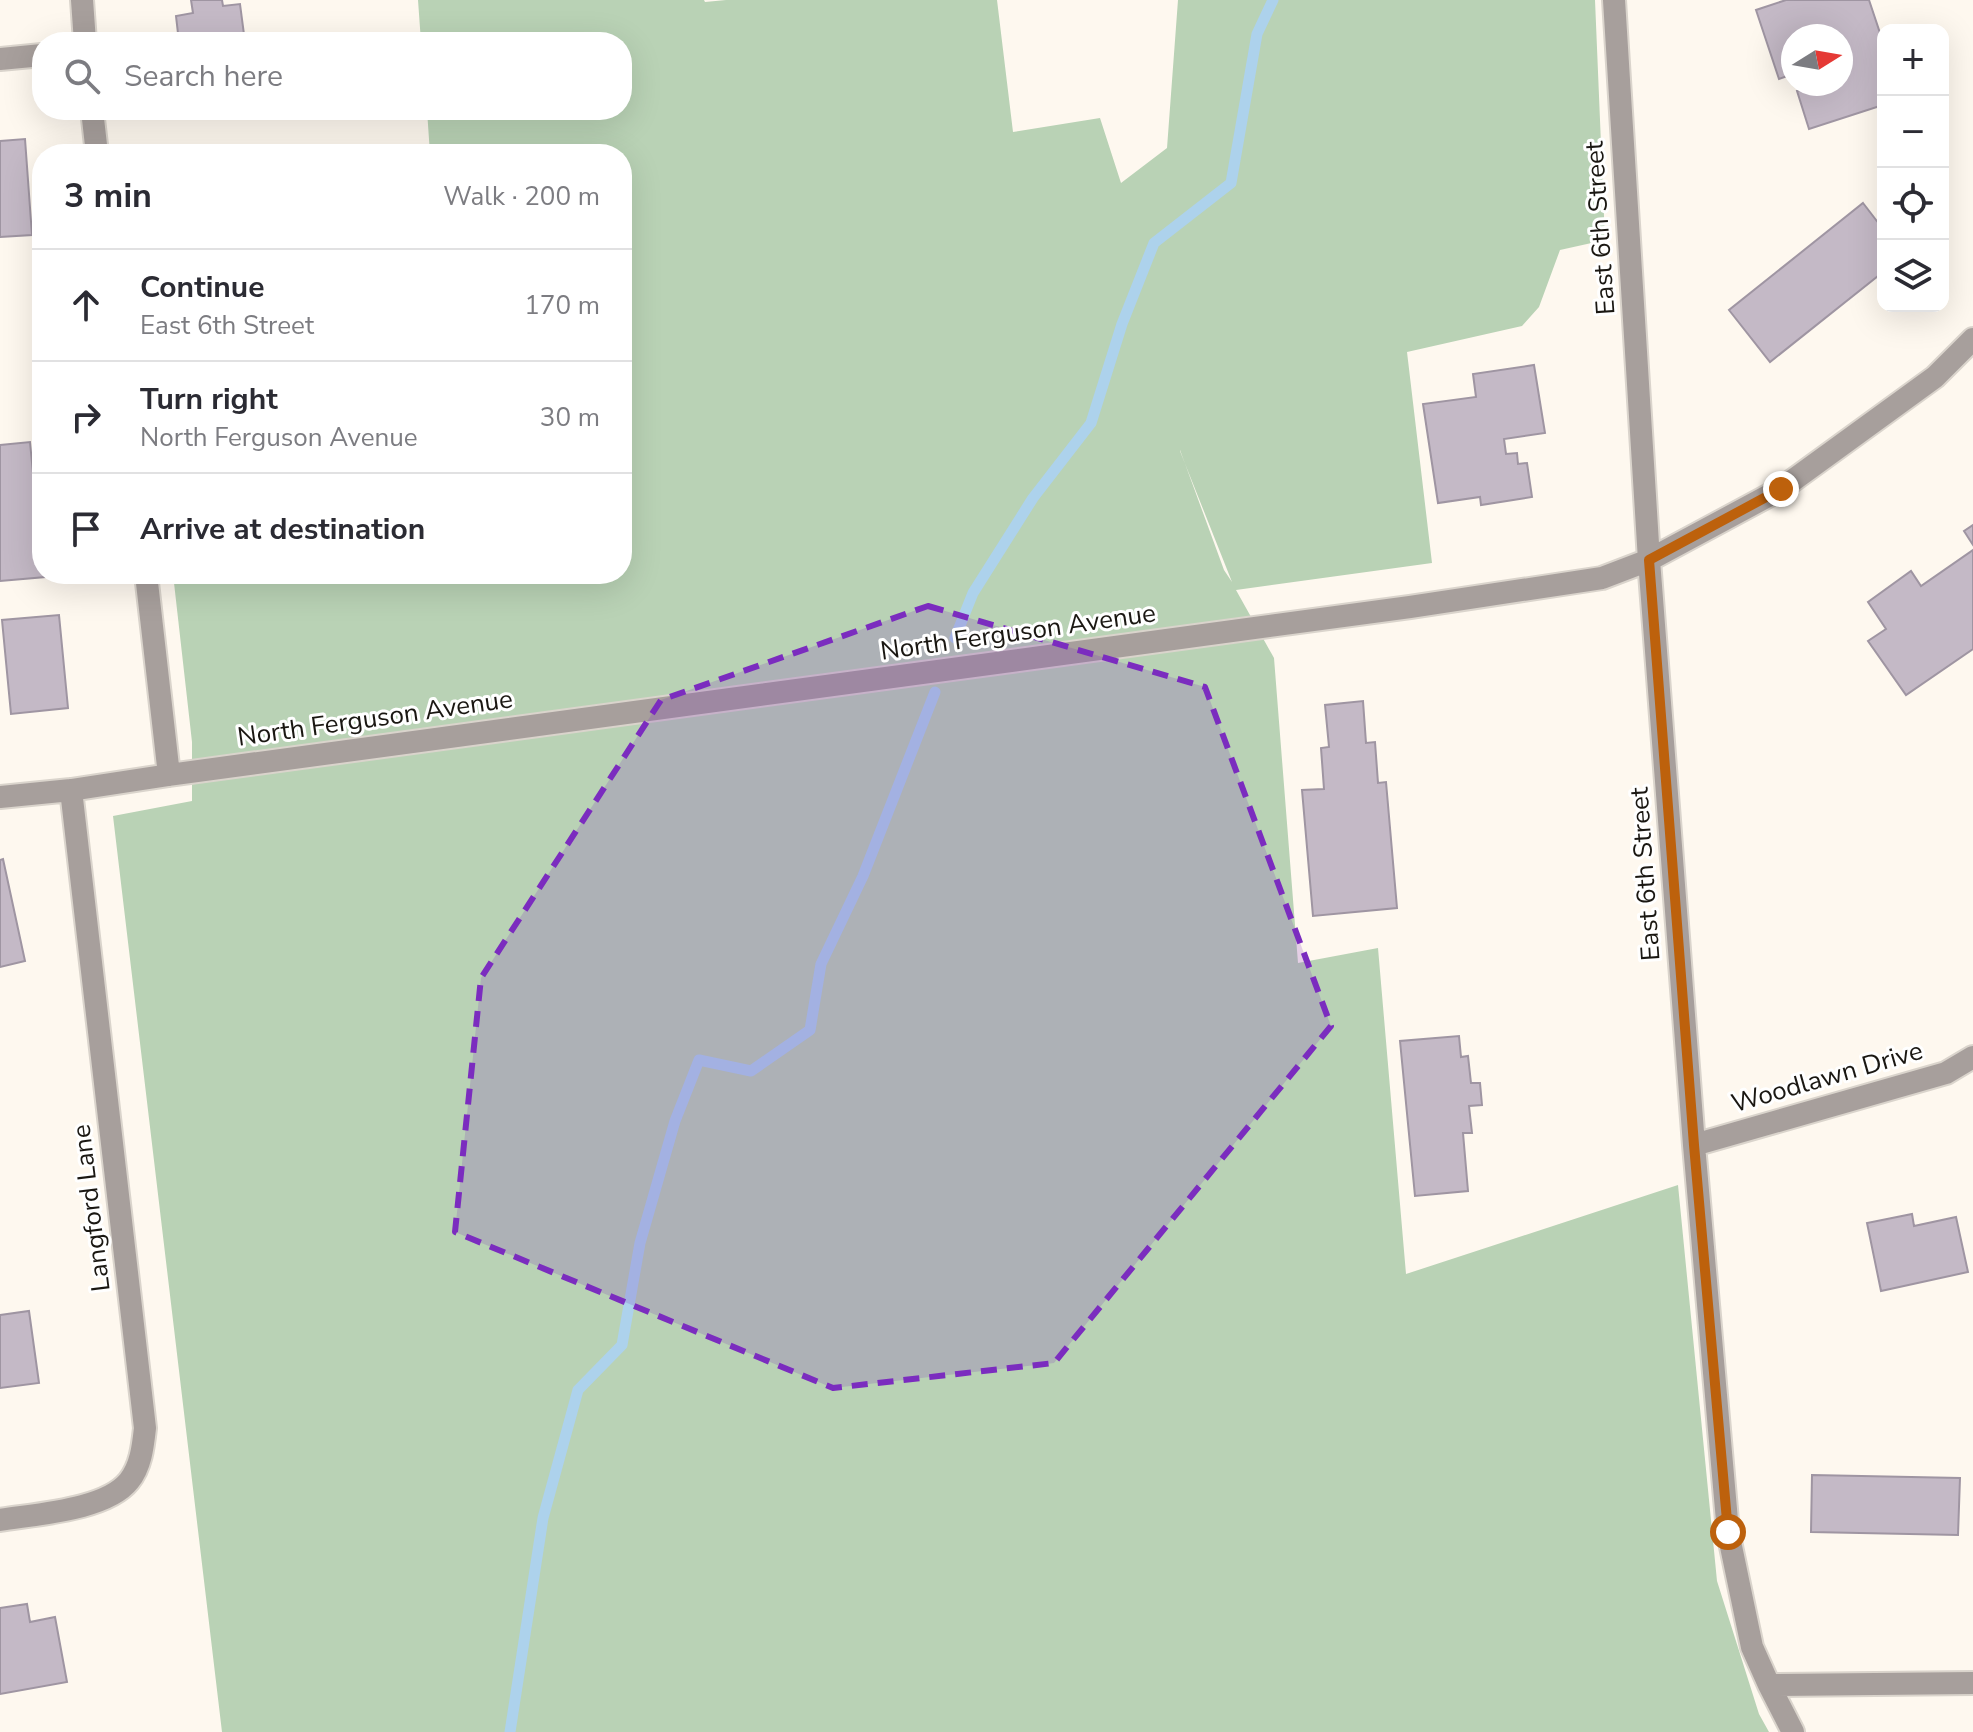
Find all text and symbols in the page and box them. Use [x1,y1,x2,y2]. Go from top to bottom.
north arrow [1781,24,1853,96]
map controls [1877,24,1949,312]
button: + [1877,24,1949,96]
search box [32,32,632,120]
icon: search [60,54,104,98]
text: Search here [124,56,283,97]
button: − [1877,96,1949,168]
street label: East 6th Street [1576,139,1624,316]
button: locate [1877,168,1949,240]
text: 3 min [64,173,152,219]
text: Walk · 200 m [443,179,600,214]
button: layers [1877,240,1949,312]
text: Continue [140,267,265,308]
icon: ahead [64,283,108,327]
text: 170 m [524,288,600,323]
text: East 6th Street [140,308,314,343]
text: Turn right [140,379,278,420]
icon: right [64,395,108,439]
text: 30 m [540,400,600,435]
text: North Ferguson Avenue [140,420,418,455]
route end [1763,471,1799,507]
icon: arrive [64,507,108,551]
text: Arrive at destination [140,509,425,550]
street label: North Ferguson Avenue [878,595,1158,669]
street label: North Ferguson Avenue [235,681,515,755]
street label: East 6th Street [1621,785,1669,962]
street label: Woodlawn Drive [1727,1033,1927,1121]
street label: Langford Lane [63,1122,119,1294]
route start [1710,1514,1746,1550]

